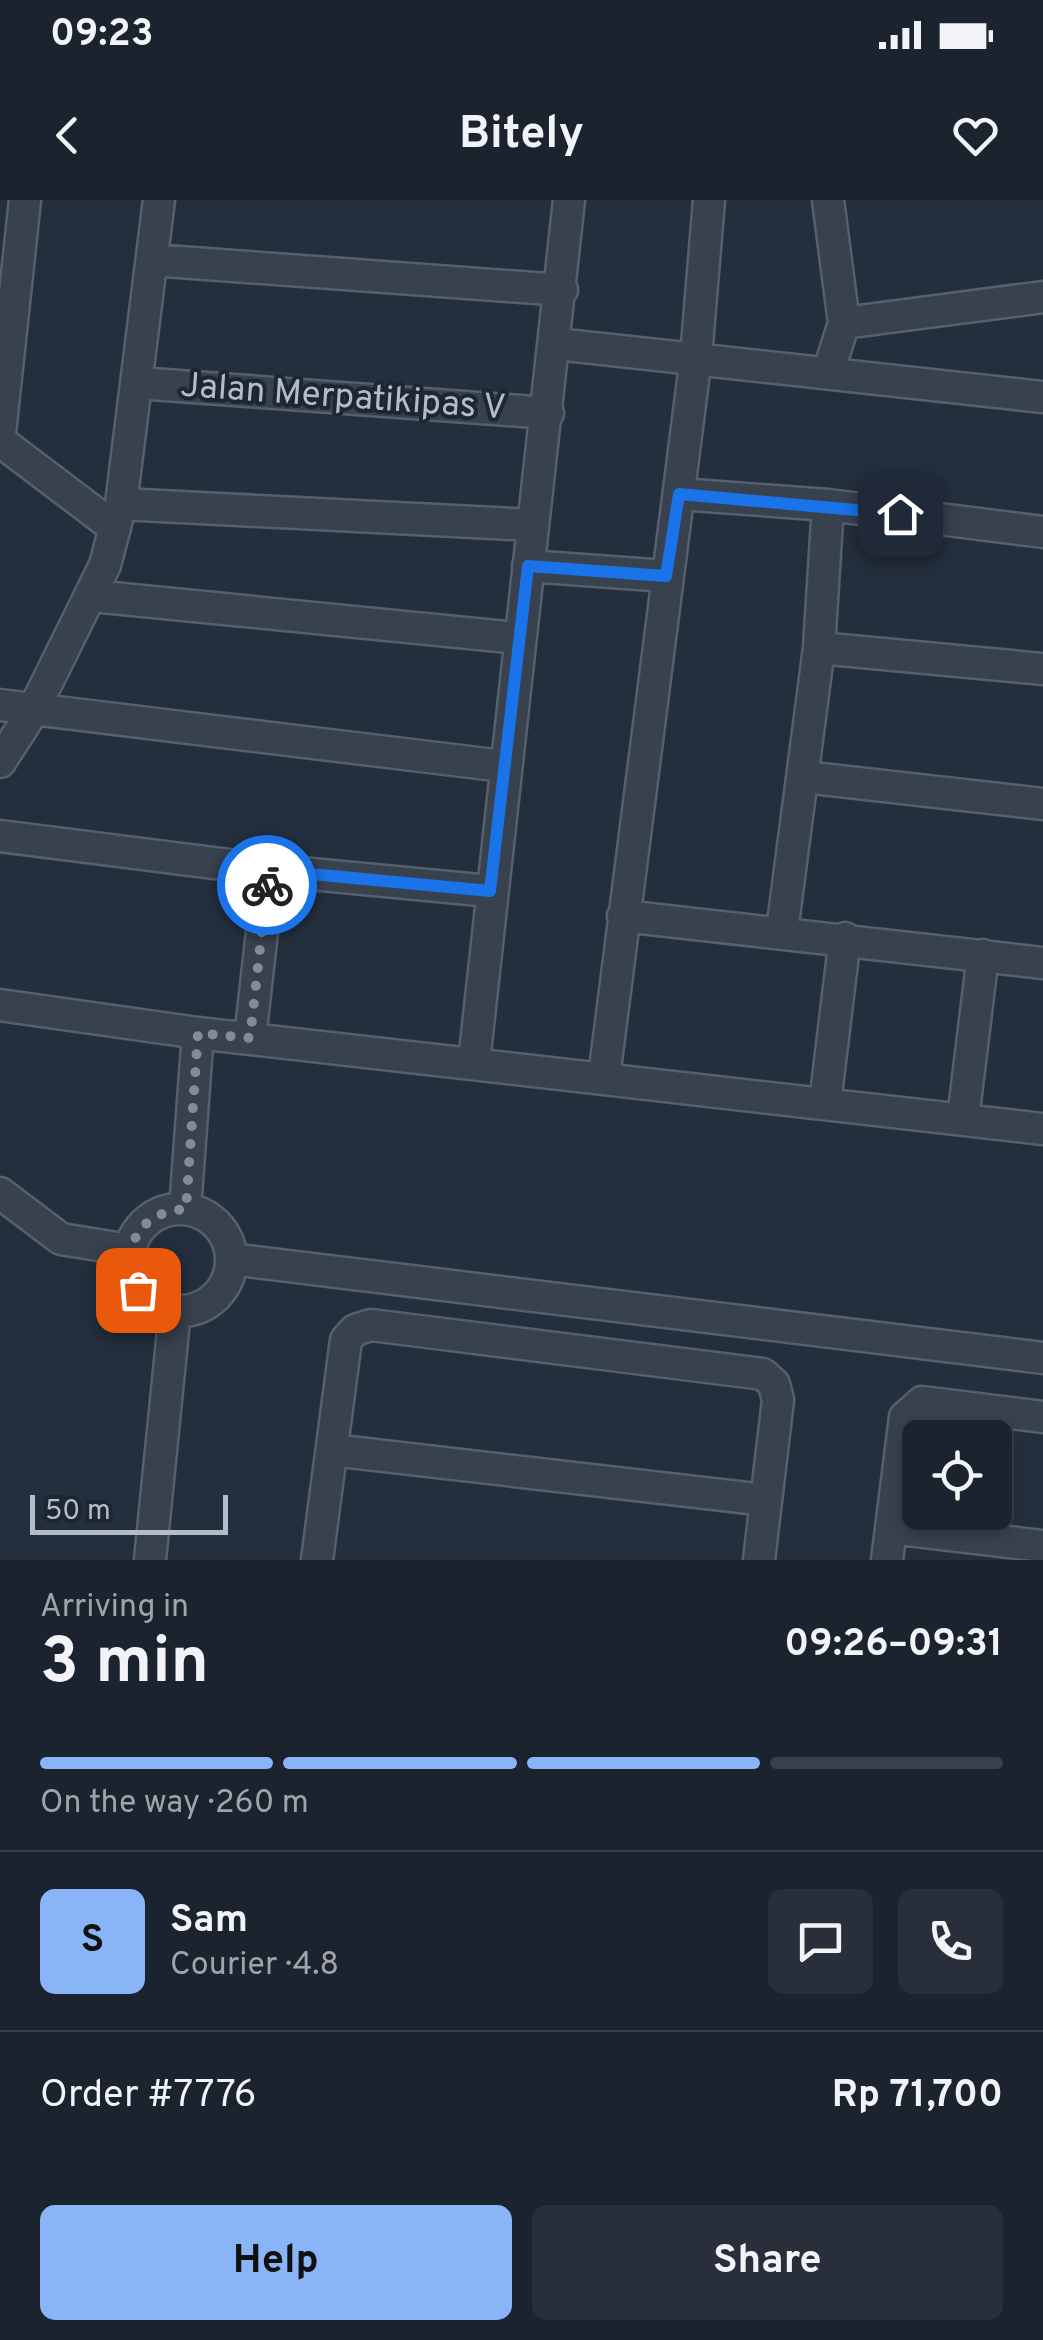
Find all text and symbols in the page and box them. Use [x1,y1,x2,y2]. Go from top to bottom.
text: 09:23 [50,11,154,60]
text: Bitely [459,107,584,164]
icon: back [40,108,95,163]
icon: heart [948,108,1003,163]
street label: Jalan Merpatikipas V [179,365,507,431]
pin [858,472,943,557]
icon: home [873,487,928,542]
courier [217,835,317,935]
icon: bike [240,858,295,913]
pin [96,1248,181,1333]
icon: bag [111,1263,166,1318]
map controls [902,1420,1012,1530]
button: locate [902,1420,1012,1530]
scale bar [30,1490,228,1534]
text: 50 m [45,1494,111,1530]
text: Arriving in [40,1588,189,1628]
text: 09:26–09:31 [784,1621,1003,1670]
text: 3 min [40,1624,209,1706]
text: On the way · 260 m [40,1784,309,1824]
button: chat [768,1889,873,1994]
button: phone [898,1889,1003,1994]
text: Sam [170,1897,248,1946]
text: S [81,1917,104,1966]
text: Courier · 4.8 [170,1946,339,1986]
text: Order #7776 [40,2072,257,2121]
text: Rp 71,700 [832,2072,1003,2121]
button: Help [40,2205,512,2320]
button: Share [532,2205,1003,2320]

